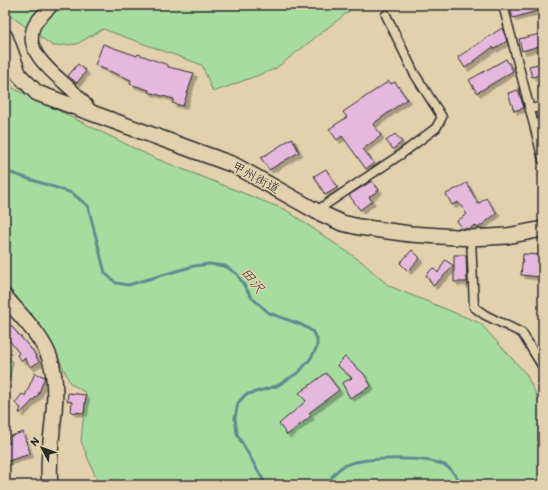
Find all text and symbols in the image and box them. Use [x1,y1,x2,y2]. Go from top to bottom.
street label: 甲州街道 [229,159,282,196]
water label: 田沢 [237,264,269,297]
north arrow [22,428,62,468]
text: N [27,435,42,449]

